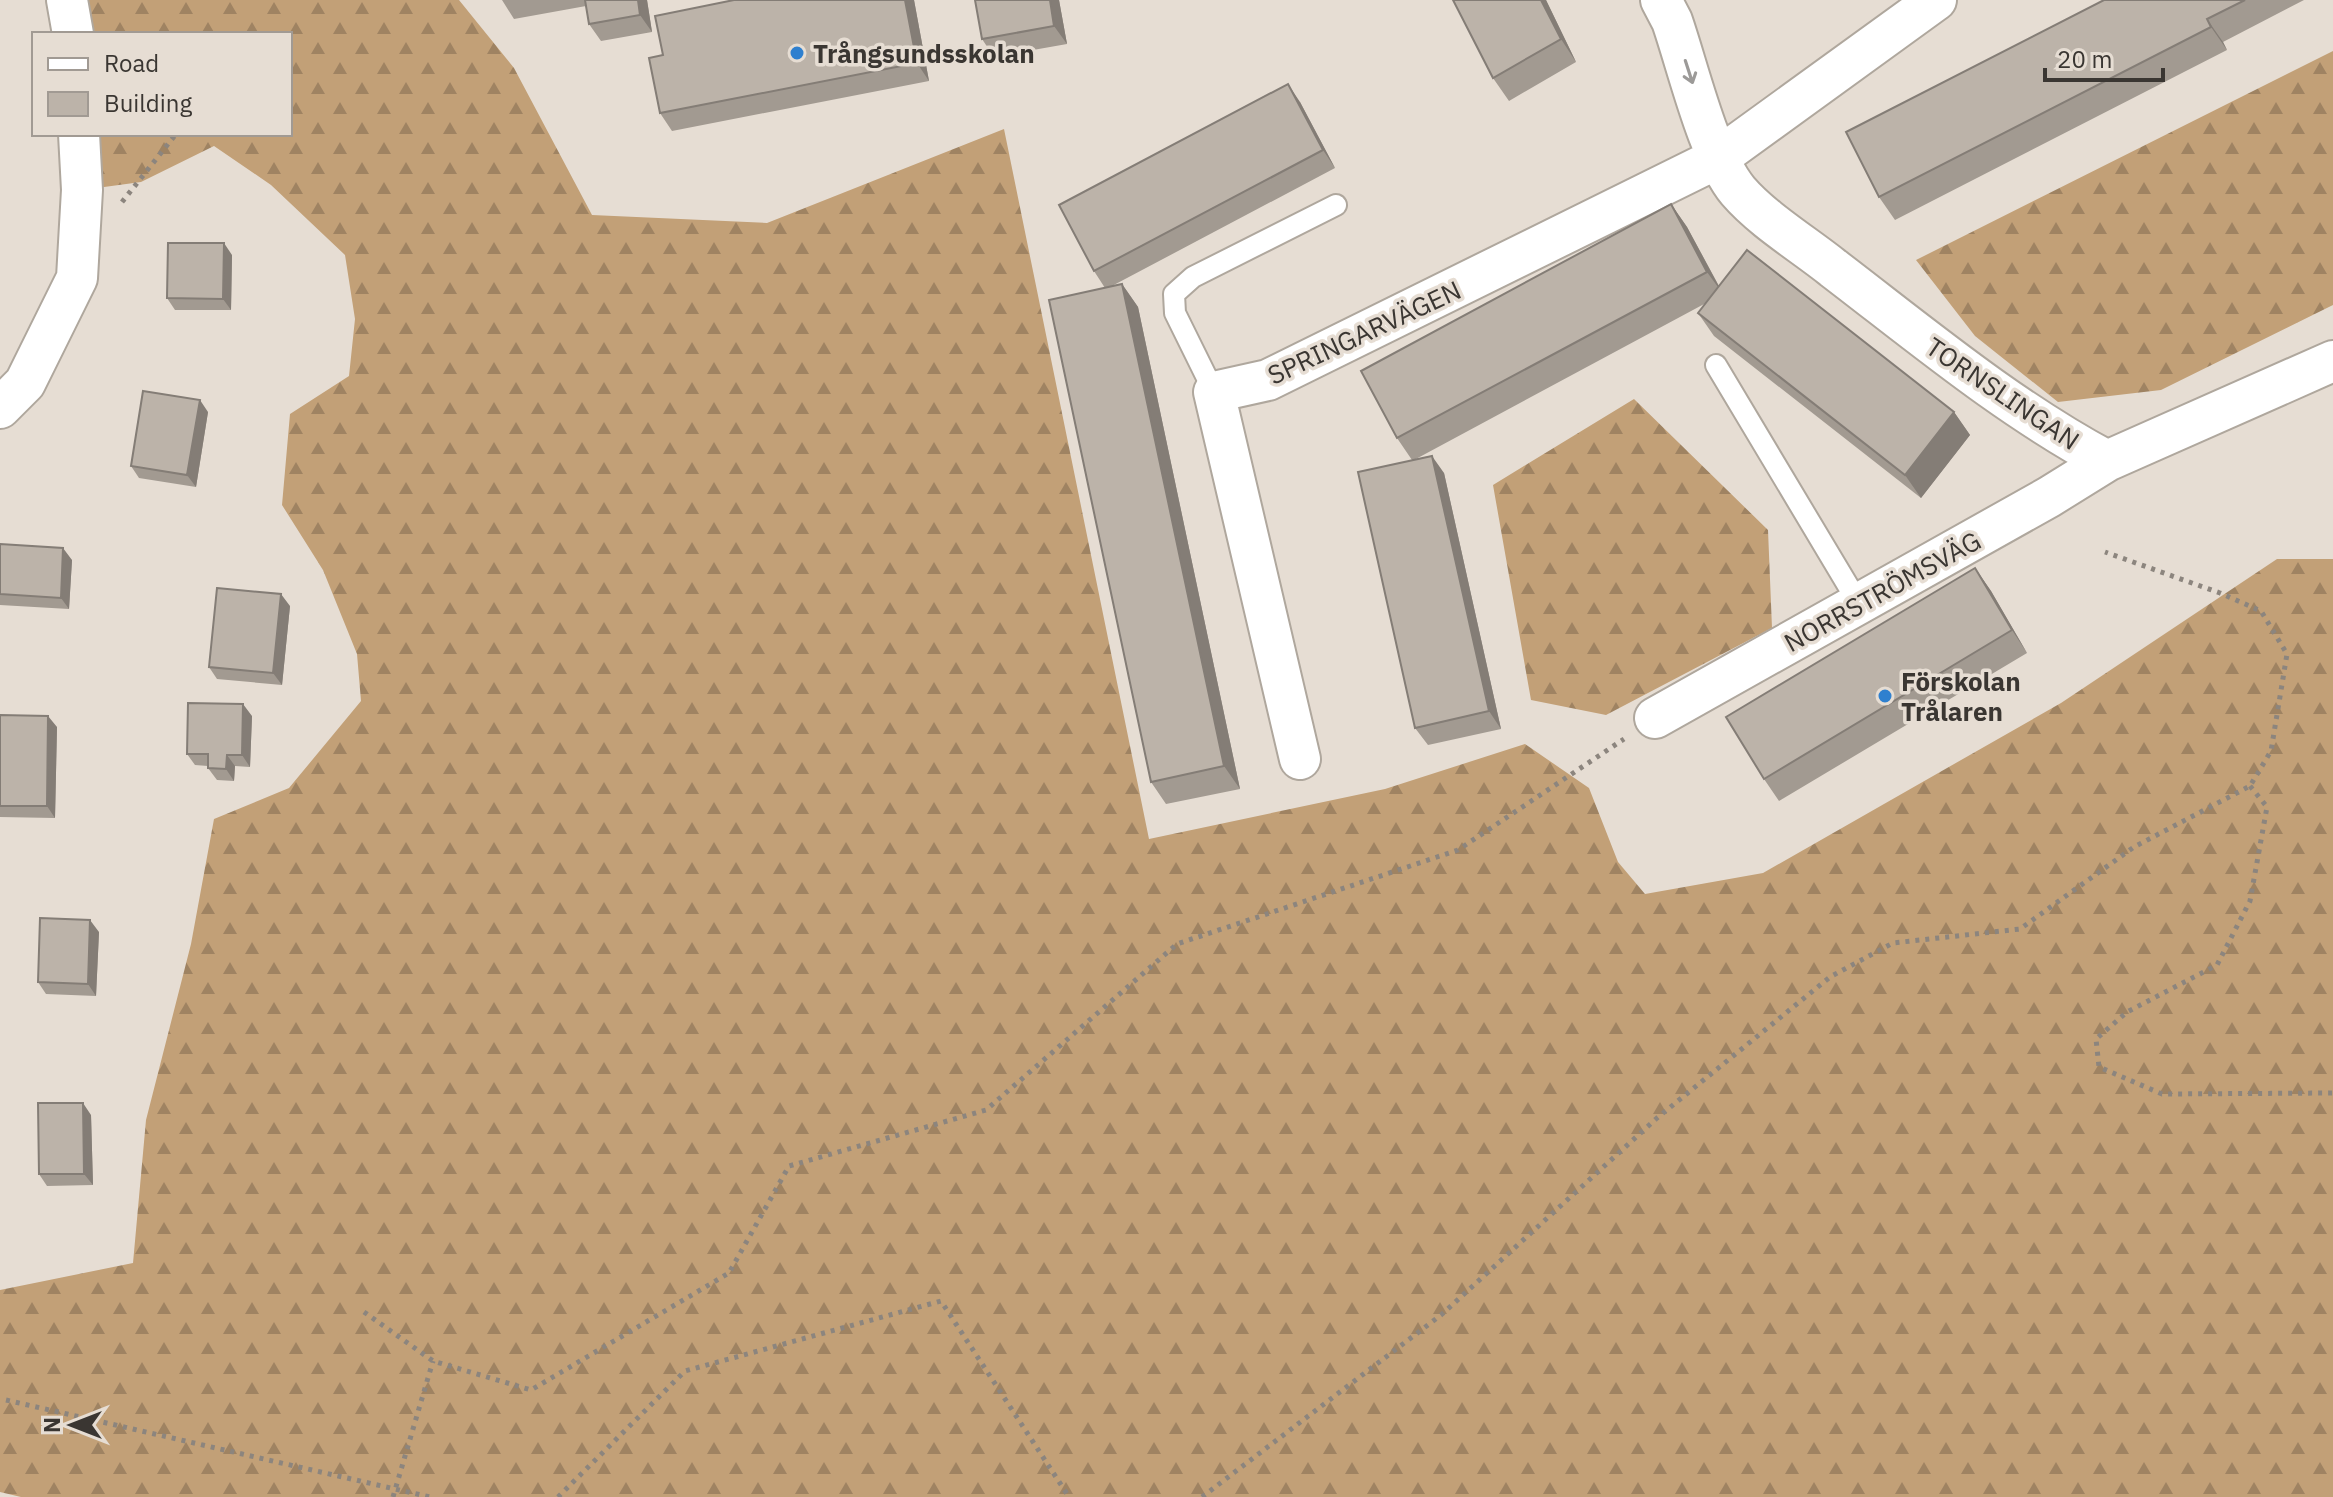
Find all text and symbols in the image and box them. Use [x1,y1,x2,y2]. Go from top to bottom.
legend [32,32,292,136]
scale bar [2045,32,2163,82]
place label: Trångsundsskolan [813,36,1035,70]
text: 20 m [2057,43,2112,75]
marker: Trångsundsskolan [788,44,806,62]
text: Road [104,47,159,79]
one-way arrow [1683,59,1698,84]
text: Building [104,87,192,119]
street label: SPRINGARVÄGEN [1262,272,1466,392]
street label: TORNSLINGAN [1920,329,2086,457]
street label: NORRSTRÖMSVÄG [1778,523,1986,659]
place label: Förskolan Trålaren [1901,664,2021,728]
marker: Förskolan Trålaren [1876,687,1894,705]
north arrow [32,1385,112,1465]
text: N [37,1417,66,1433]

